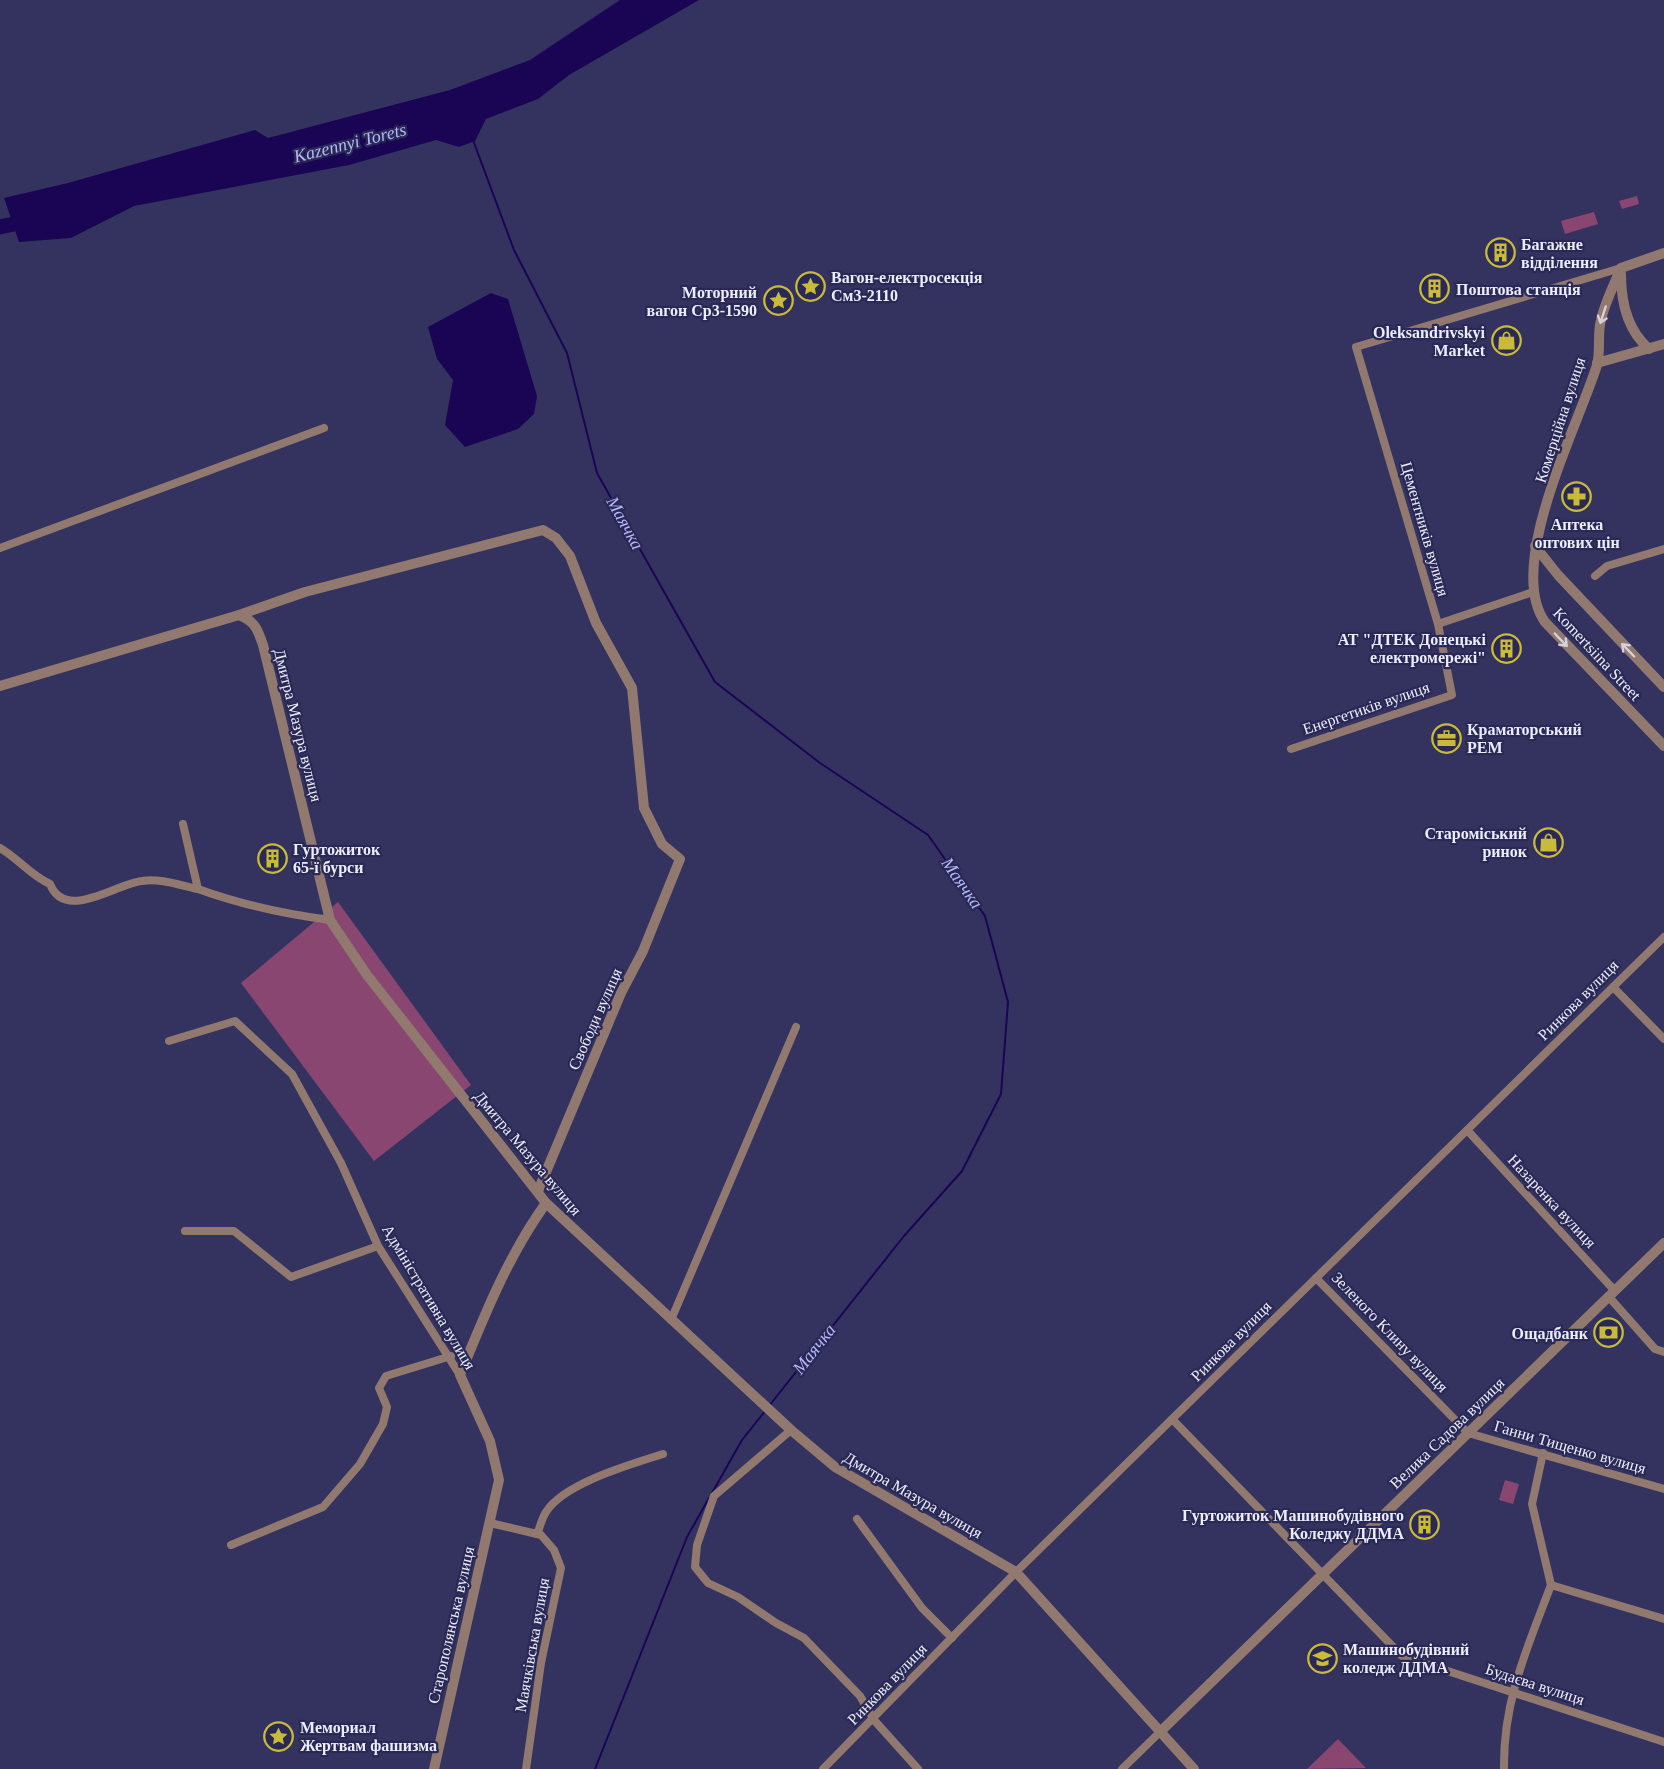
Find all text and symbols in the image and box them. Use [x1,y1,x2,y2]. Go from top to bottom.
water label: Kazennyi Torets [291,119,408,167]
place label: Багажне відділення [1521,236,1598,271]
building icon: Багажне відділення [1484,237,1516,269]
place label: Вагон-електросекція См3-2110 [831,269,983,304]
place icon: Вагон-електросекція См3-2110 [794,270,826,302]
building icon: Поштова станція [1419,273,1451,305]
place label: Поштова станція [1456,281,1581,298]
place label: Моторний вагон Ср3-1590 [646,284,757,320]
place icon: Моторний вагон Ср3-1590 [762,285,794,317]
one-way arrow [1597,305,1608,323]
place label: Oleksandrivskyi Market [1373,324,1486,359]
shop icon: Oleksandrivskyi Market [1490,325,1522,357]
street label: Комерційна вулиця [1532,355,1589,485]
street label: Цементників вулиця [1397,460,1453,599]
pharmacy icon: Аптека оптових цін [1561,480,1593,512]
water label: Маячка [602,492,648,553]
place label: Аптека оптових цін [1534,516,1620,551]
street label: Komertsiina Street [1550,604,1645,704]
place label: АТ "ДТЕК Донецькі електромережі" [1338,631,1487,667]
building icon: АТ "ДТЕК Донецькі електромережі" [1491,632,1523,664]
one-way arrow [1554,633,1568,648]
one-way arrow [1621,642,1636,657]
street label: Дмитра Мазура вулиця [270,647,325,804]
street label: Енергетиків вулиця [1300,678,1433,739]
place label: Краматорський РЕМ [1467,721,1582,756]
office icon: Краматорський РЕМ [1430,722,1462,754]
place label: Староміський ринок [1424,825,1528,861]
shop icon: Староміський ринок [1532,826,1564,858]
place label: Гуртожиток 65-ї бурси [293,841,381,877]
building icon: Гуртожиток 65-ї бурси [256,842,288,874]
water label: Маячка [937,853,987,912]
street label: Ринкова вулиця [1534,956,1623,1044]
street label: Свободи вулиця [565,965,626,1073]
street label: Дмитра Мазура вулиця [470,1087,585,1220]
street label: Назаренка вулиця [1504,1151,1600,1252]
street label: Адміністративна вулиця [378,1222,479,1373]
street label: Зеленого Клину вулиця [1328,1269,1452,1396]
street label: Ринкова вулиця [1187,1297,1276,1385]
bank icon: Ощадбанк [1593,1317,1625,1349]
water label: Маячка [788,1320,840,1379]
place label: Ощадбанк [1512,1325,1589,1342]
street label: Велика Садова вулиця [1386,1374,1509,1493]
street label: Ганни Тищенко вулиця [1492,1417,1649,1478]
street label: Дмитра Мазура вулиця [840,1448,986,1543]
place label: Гуртожиток Машинобудівного Коледжу ДДМА [1182,1507,1404,1543]
building icon: Гуртожиток Машинобудівного Коледжу ДДМА [1409,1508,1441,1540]
street label: Старополянська вулиця [425,1544,478,1705]
street label: Маячківська вулиця [512,1576,553,1714]
street label: Ринкова вулиця [844,1639,931,1729]
place label: Машинобудівний коледж ДДМА [1343,1641,1469,1677]
school or university icon: Машинобудівний коледж ДДМА [1306,1642,1338,1674]
street label: Будаєва вулиця [1483,1660,1587,1709]
place label: Мемориал Жертвам фашизма [300,1719,437,1755]
place icon: Мемориал Жертвам фашизма [263,1720,295,1752]

